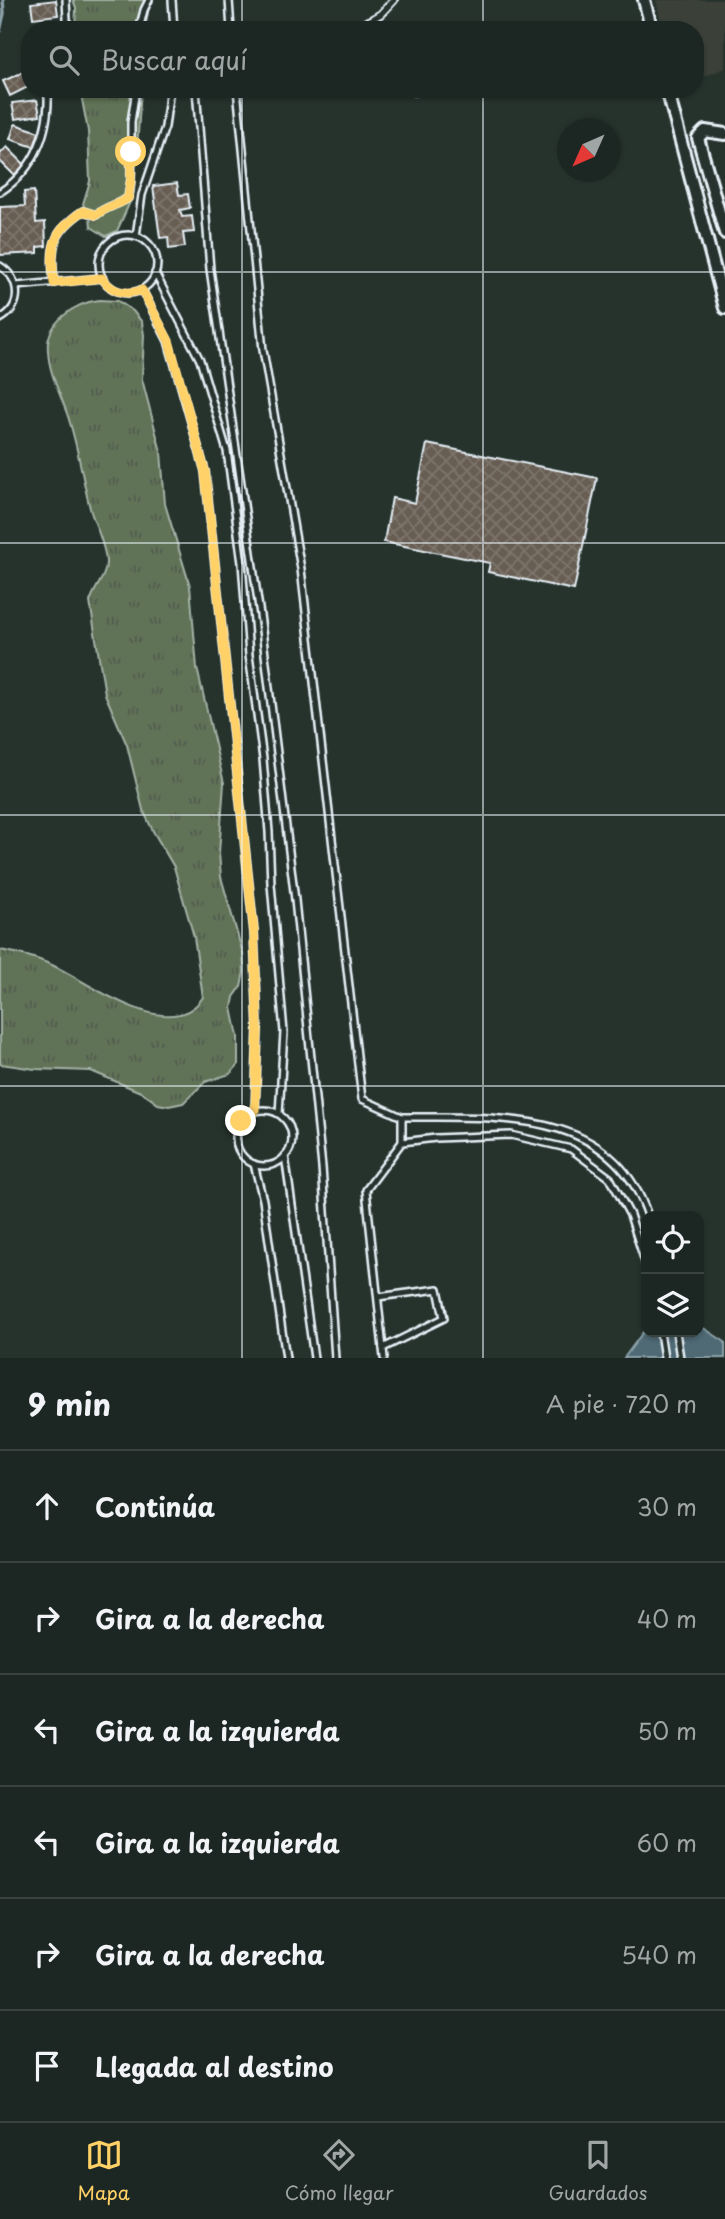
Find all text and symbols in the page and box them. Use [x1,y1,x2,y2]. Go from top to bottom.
search box [21,21,704,98]
text: Buscar aquí [101,40,247,79]
icon: search [45,41,83,79]
north arrow [557,119,620,182]
route start [115,136,146,167]
route end [225,1105,256,1136]
map controls [641,1211,704,1337]
button: locate [641,1211,704,1274]
button: layers [641,1274,704,1337]
text: 9 min [28,1381,111,1426]
text: A pie · 720 m [546,1386,697,1421]
icon: ahead [28,1487,66,1525]
text: Continúa [95,1487,215,1526]
text: 30 m [636,1489,697,1524]
icon: right [28,1599,66,1637]
text: Gira a la derecha [95,1599,325,1638]
text: 40 m [637,1601,697,1636]
icon: left [28,1711,66,1749]
text: Gira a la izquierda [95,1711,340,1750]
text: 50 m [637,1713,697,1748]
icon: left [28,1823,66,1861]
text: Gira a la izquierda [95,1823,340,1862]
text: 60 m [637,1825,697,1860]
icon: right [28,1935,66,1973]
text: Gira a la derecha [95,1935,325,1974]
text: 540 m [621,1937,697,1972]
icon: arrive [28,2047,66,2085]
text: Llegada al destino [95,2047,334,2086]
tab: Mapa [78,2136,130,2206]
tab: Cómo llegar [285,2136,394,2206]
tab: Guardados [549,2136,647,2206]

